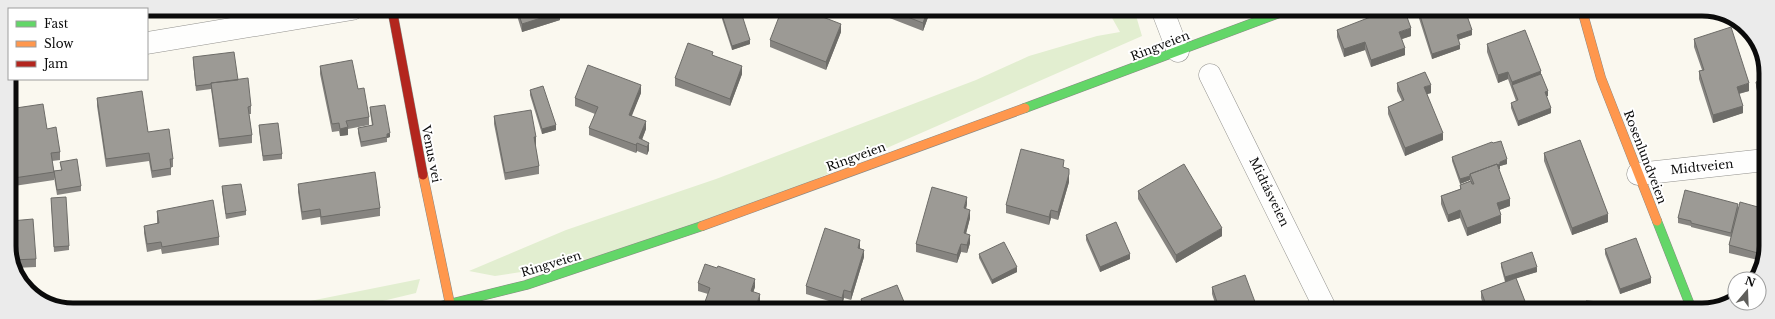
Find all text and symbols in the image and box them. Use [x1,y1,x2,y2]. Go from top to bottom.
legend [8,8,148,80]
text: Fast [44,16,69,31]
street label: Ringveien [1128,27,1192,64]
text: Slow [44,36,74,51]
text: Jam [42,56,68,71]
street label: Rosenlundveien [1621,108,1670,206]
street label: Venus vei [418,123,444,184]
street label: Ringveien [824,139,888,174]
street label: Midtåsveien [1246,155,1293,229]
street label: Midtveien [1670,156,1734,177]
street label: Ringveien [519,247,583,280]
north arrow [1727,271,1767,311]
text: N [1743,273,1758,290]

